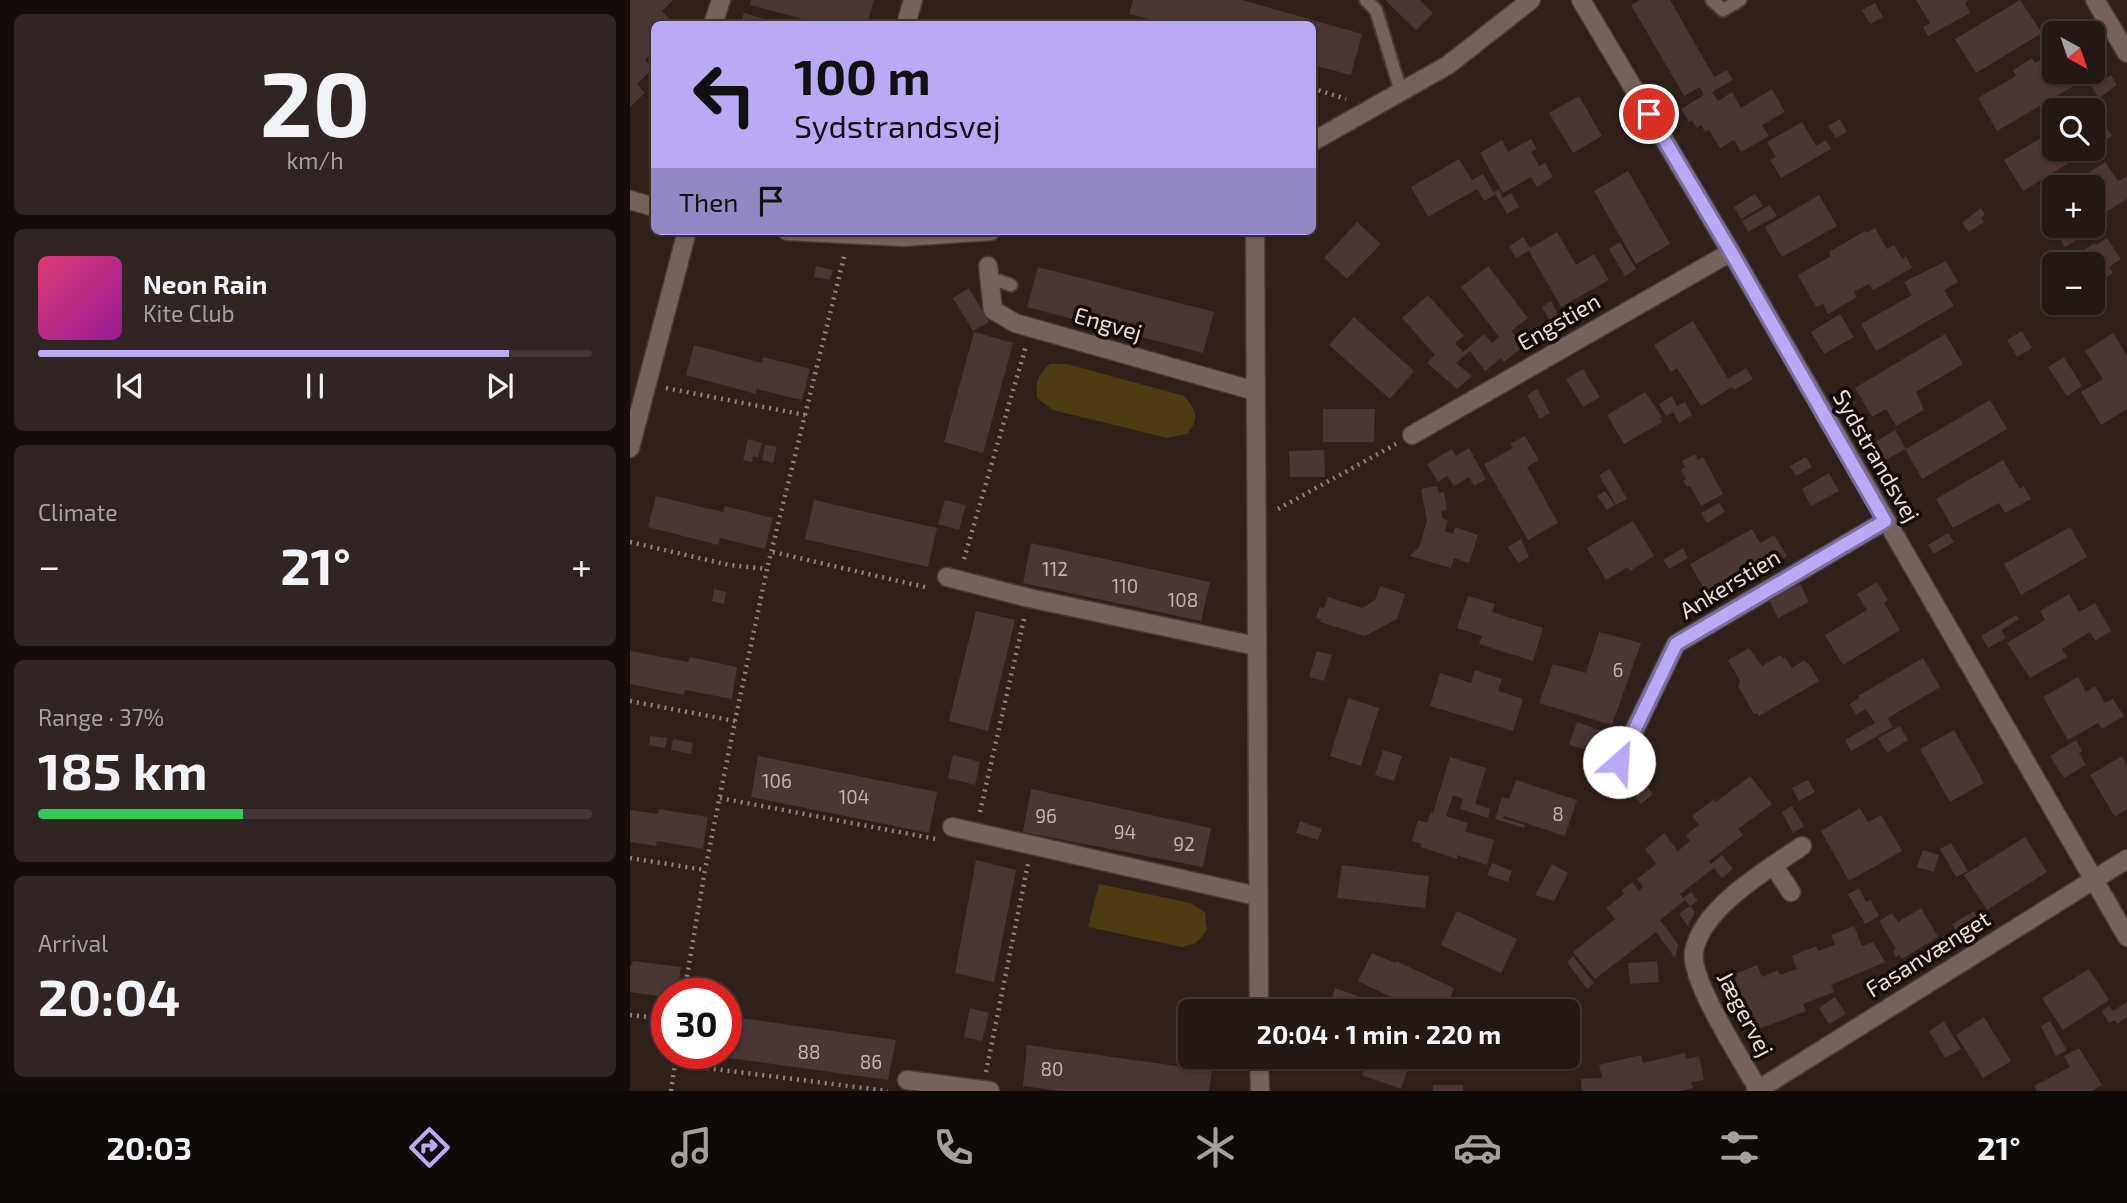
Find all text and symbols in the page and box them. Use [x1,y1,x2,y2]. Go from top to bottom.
north arrow [2042,21,2105,84]
map controls [2042,21,2105,315]
text: 20 [260,46,370,155]
text: 100 m [794,46,931,105]
icon: left [679,49,770,140]
pin [1619,84,1679,144]
icon: arrive [1630,95,1668,133]
button: search [2042,98,2105,161]
text: Sydstrandsvej [794,106,1001,144]
text: km/h [286,146,344,174]
button: + [2042,175,2105,238]
icon: arrive [752,182,790,220]
text: Then [679,186,738,217]
button: − [2042,252,2105,315]
text: Neon Rain [143,268,267,299]
street label: Engstien [1512,286,1605,356]
text: Kite Club [143,299,235,327]
street label: Engvej [1071,300,1145,346]
icon: previous [111,367,149,405]
icon: pause [296,367,334,405]
icon: next [481,367,519,405]
street label: Sydstrandsvej [1828,384,1926,527]
text: Climate [38,498,118,526]
text: 21° [280,533,351,595]
text: − [38,542,60,588]
text: + [571,542,592,588]
street label: Ankerstien [1674,542,1785,624]
house number: 112 [1042,557,1068,580]
house number: 110 [1112,574,1138,597]
house number: 108 [1168,588,1198,611]
house number: 6 [1613,658,1623,681]
text: Range · 37% [38,703,164,731]
position arrow [1582,725,1656,799]
text: 185 km [38,738,208,800]
house number: 106 [762,769,792,792]
house number: 104 [839,785,869,808]
house number: 8 [1552,802,1564,825]
house number: 96 [1035,804,1057,827]
house number: 94 [1114,820,1136,843]
house number: 92 [1173,832,1195,855]
street label: Fasanvænget [1860,904,1995,1003]
text: Arrival [38,929,108,957]
text: 20:04 [38,964,180,1026]
street label: Jægervej [1712,966,1780,1061]
speed limit sign: 30 [651,978,742,1069]
text: 20:04 · 1 min · 220 m [1257,1018,1501,1049]
house number: 88 [797,1040,821,1063]
house number: 86 [860,1050,882,1073]
house number: 80 [1041,1057,1064,1080]
icon: directions [405,1123,454,1172]
icon: music [667,1123,716,1172]
icon: phone [929,1123,978,1172]
icon: climate [1191,1123,1240,1172]
icon: car [1453,1123,1502,1172]
icon: filters [1715,1123,1764,1172]
text: 20:03 [107,1128,192,1166]
text: 21° [1977,1128,2020,1166]

